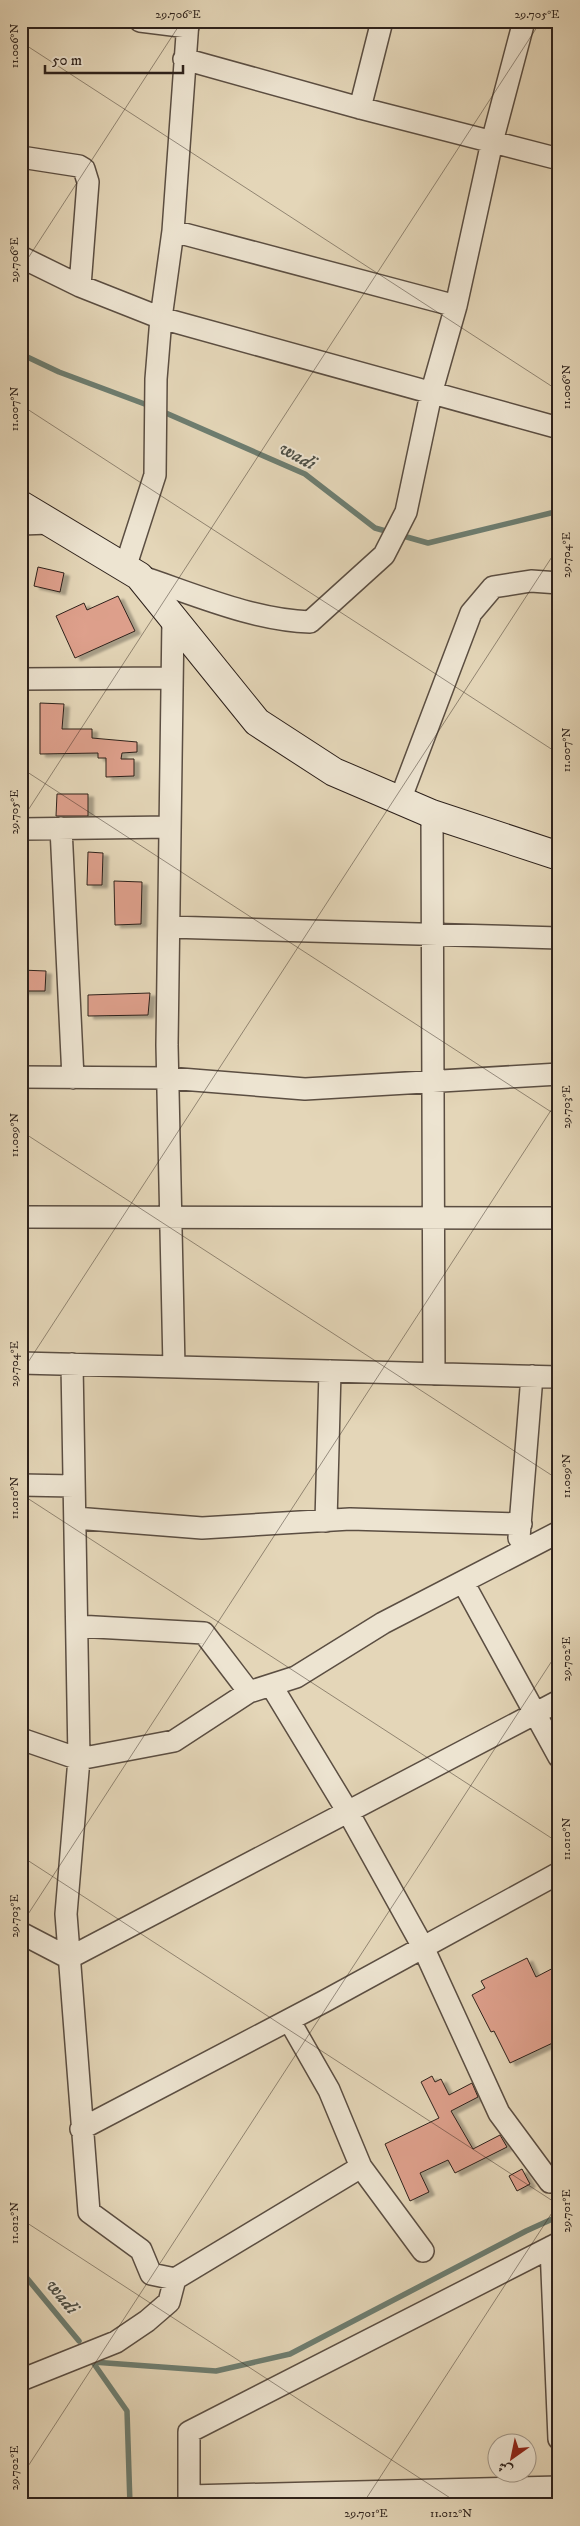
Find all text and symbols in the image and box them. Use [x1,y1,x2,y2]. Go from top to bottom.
text: 29.706°E [155,7,201,22]
text: 29.705°E [514,7,560,22]
text: 11.006°N [7,24,22,68]
scale bar [45,42,182,74]
text: 50 m [52,51,82,70]
text: 29.706°E [7,237,22,283]
text: 11.006°N [559,365,574,409]
text: 11.007°N [7,387,22,431]
water label: wadi [274,436,322,477]
text: 29.704°E [559,532,574,578]
text: 11.007°N [559,728,574,772]
text: 29.705°E [7,789,22,835]
text: 29.703°E [559,1085,574,1129]
text: 11.009°N [7,1113,22,1157]
text: 29.704°E [7,1341,22,1387]
text: 11.009°N [559,1454,574,1498]
text: 11.010°N [7,1477,22,1519]
text: 29.702°E [559,1636,574,1682]
text: 11.010°N [559,1818,574,1860]
text: 29.703°E [7,1894,22,1938]
text: 29.701°E [559,2189,574,2233]
text: 11.012°N [7,2202,22,2244]
water label: wadi [40,2274,85,2321]
north arrow [488,2434,538,2484]
text: 29.702°E [7,2445,22,2491]
text: ش [495,2457,516,2479]
text: 29.701°E [344,2506,388,2521]
text: 11.012°N [430,2506,472,2521]

